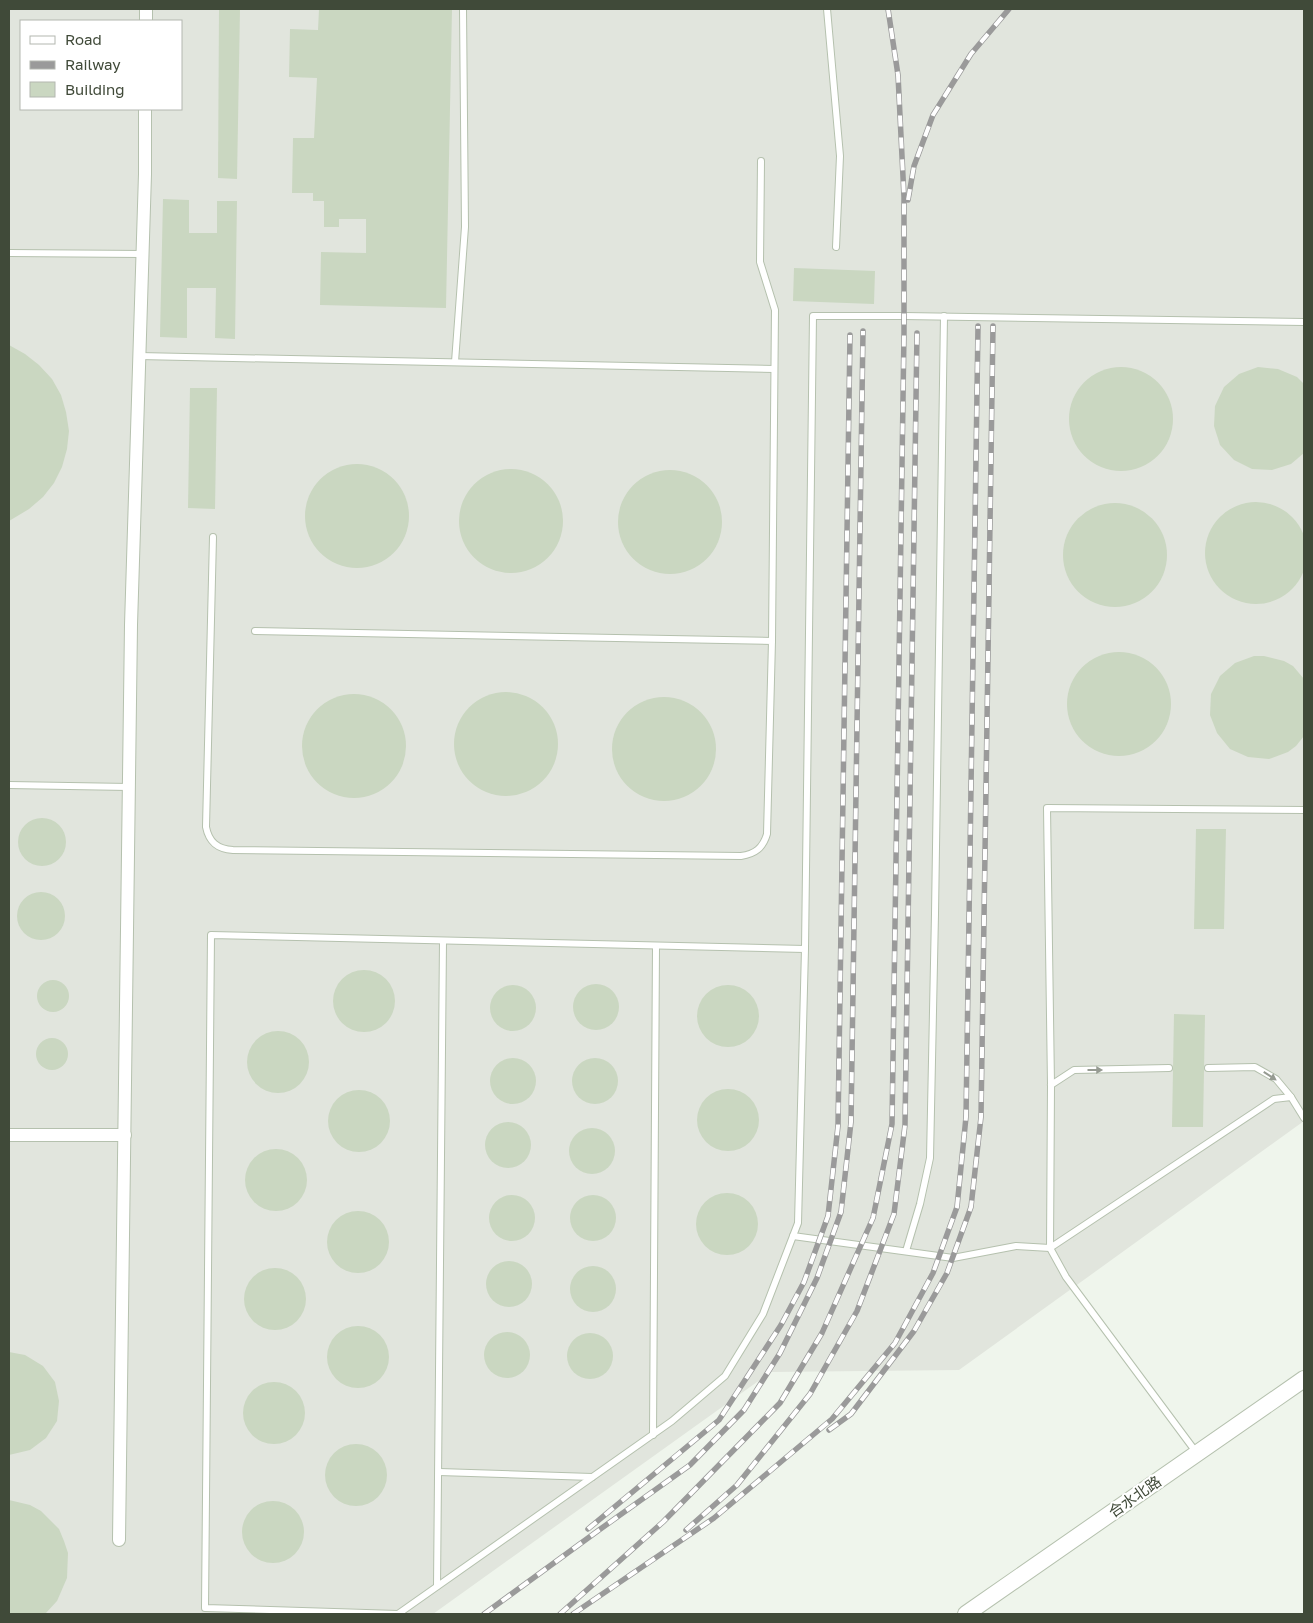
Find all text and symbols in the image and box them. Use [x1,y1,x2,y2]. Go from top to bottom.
legend [20,20,182,110]
text: Road [65,30,102,48]
text: Railway [65,55,121,73]
text: Building [65,80,125,98]
one-way arrow [1088,1066,1104,1074]
one-way arrow [1264,1071,1277,1081]
street label: 合水北路 [1105,1472,1164,1521]

